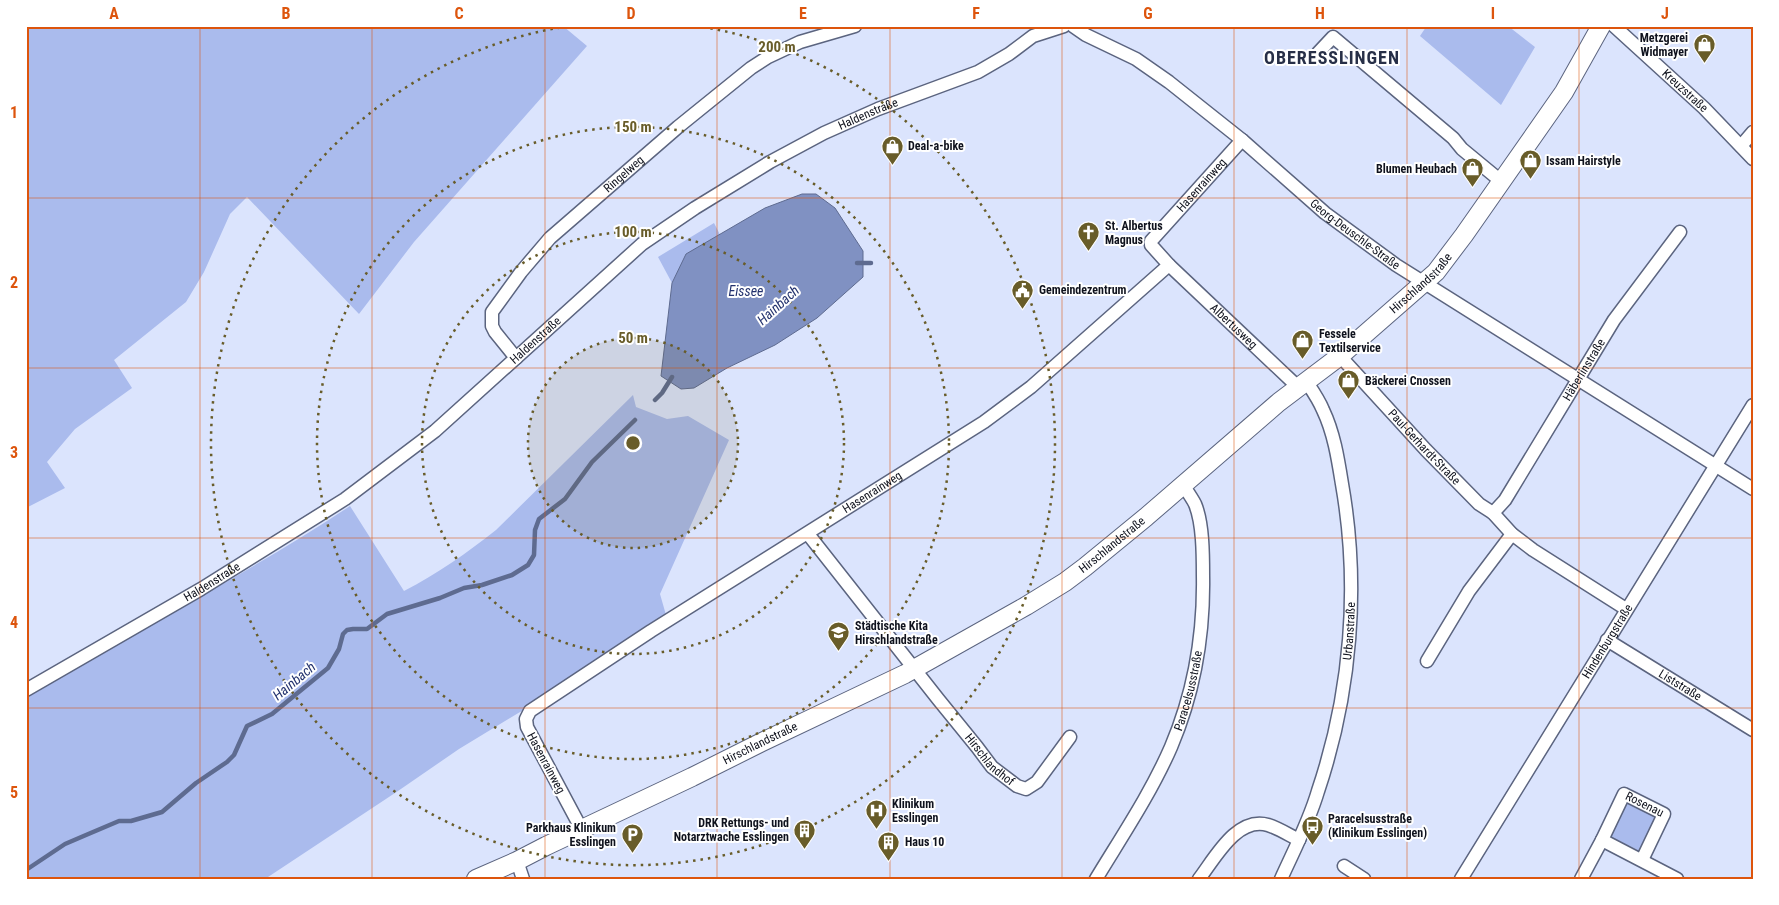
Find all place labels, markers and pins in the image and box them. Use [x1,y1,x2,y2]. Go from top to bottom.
place label: Metzgerei Widmayer [1640,31,1688,59]
shop icon: Metzgerei Widmayer [1692,33,1716,64]
shop icon: Deal-a-bike [880,134,904,165]
place label: Deal-a-bike [908,139,964,153]
shop icon: Issam Hairstyle [1518,149,1542,180]
place label: Issam Hairstyle [1546,154,1621,168]
shop icon: Blumen Heubach [1461,157,1485,188]
place label: Blumen Heubach [1376,162,1457,176]
place label: St. Albertus Magnus [1105,219,1163,247]
church icon: St. Albertus Magnus [1077,221,1101,252]
public building icon: Gemeindezentrum [1011,278,1035,309]
place label: Gemeindezentrum [1039,283,1127,297]
place label: Fessele Textilservice [1319,327,1381,355]
shop icon: Fessele Textilservice [1291,329,1315,360]
shop icon: Bäckerei Cnossen [1337,369,1361,400]
place label: Bäckerei Cnossen [1365,374,1451,388]
centre of rings [624,434,642,452]
place label: Städtische Kita Hirschlandstraße [855,619,938,647]
school or university icon: Städtische Kita Hirschlandstraße [827,621,851,652]
place label: Klinikum Esslingen [892,797,939,825]
hospital icon: Klinikum Esslingen [864,799,888,830]
place label: Paracelsusstraße (Klinikum Esslingen) [1328,812,1427,840]
bus stop icon: Paracelsusstraße (Klinikum Esslingen) [1300,814,1324,845]
place label: DRK Rettungs- und Notarztwache Esslingen [674,816,789,844]
building icon: DRK Rettungs- und Notarztwache Esslingen [793,818,817,849]
place label: Parkhaus Klinikum Esslingen [526,821,616,849]
parking icon: Parkhaus Klinikum Esslingen [620,823,644,854]
building icon: Haus 10 [877,830,901,861]
place label: Haus 10 [905,835,944,849]

